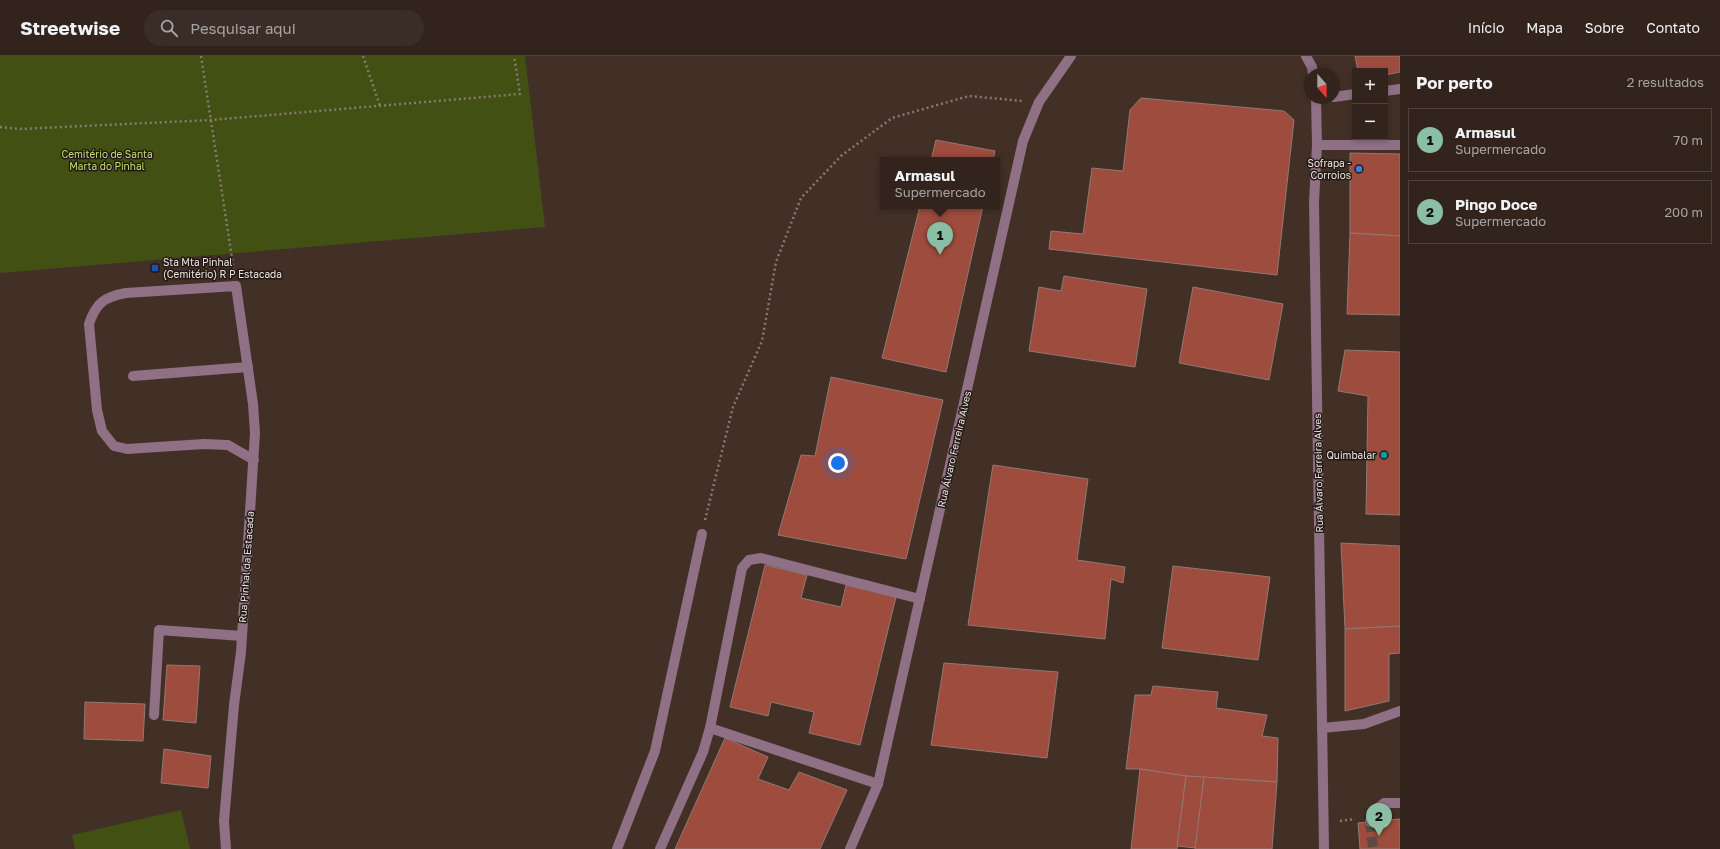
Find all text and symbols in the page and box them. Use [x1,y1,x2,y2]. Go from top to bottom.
search box [144,10,424,46]
text: Streetwise [20,16,120,39]
icon: search [158,17,180,39]
text: Pesquisar aqui [190,19,296,37]
text: Início [1468,19,1504,36]
text: Mapa [1526,19,1563,36]
text: Sobre [1585,19,1624,36]
text: Contato [1646,19,1700,36]
north arrow [1304,68,1340,104]
map controls [1352,68,1388,140]
button: + [1352,68,1388,104]
text: Por perto [1416,72,1493,93]
text: 2 resultados [1627,74,1704,90]
button: − [1352,104,1388,140]
text: Armasul [1455,123,1516,141]
text: 1 [1427,132,1433,148]
text: 70 m [1673,132,1703,148]
text: Supermercado [1455,141,1546,157]
park label: Cemitério de Santa Marta do Pinhal [61,148,153,172]
popup [880,157,1000,209]
place label: Sofrapa - Corroios [1308,157,1351,181]
marker: Sofrapa - Corroios [1354,164,1364,174]
text: Armasul [894,166,955,184]
text: Supermercado [894,184,986,200]
text: Pingo Doce [1455,195,1537,213]
text: 2 [1426,204,1434,220]
text: 200 m [1665,204,1703,220]
text: Supermercado [1455,213,1546,229]
pin: 1 [927,222,953,255]
place label: Sta Mta Pinhal (Cemitério) R P Estacada [163,256,282,280]
marker: Sta Mta Pinhal (Cemitério) R P Estacada [150,263,160,273]
street label: Rua Álvaro Ferreira Alves [935,390,973,508]
street label: Rua Álvaro Ferreira Alves [1311,413,1325,533]
place label: Quimbalar [1326,449,1376,461]
marker: Quimbalar [1379,450,1389,460]
your location [828,453,848,473]
street label: Rua Pinhal da Estacada [236,511,256,623]
pin: 2 [1366,803,1392,836]

